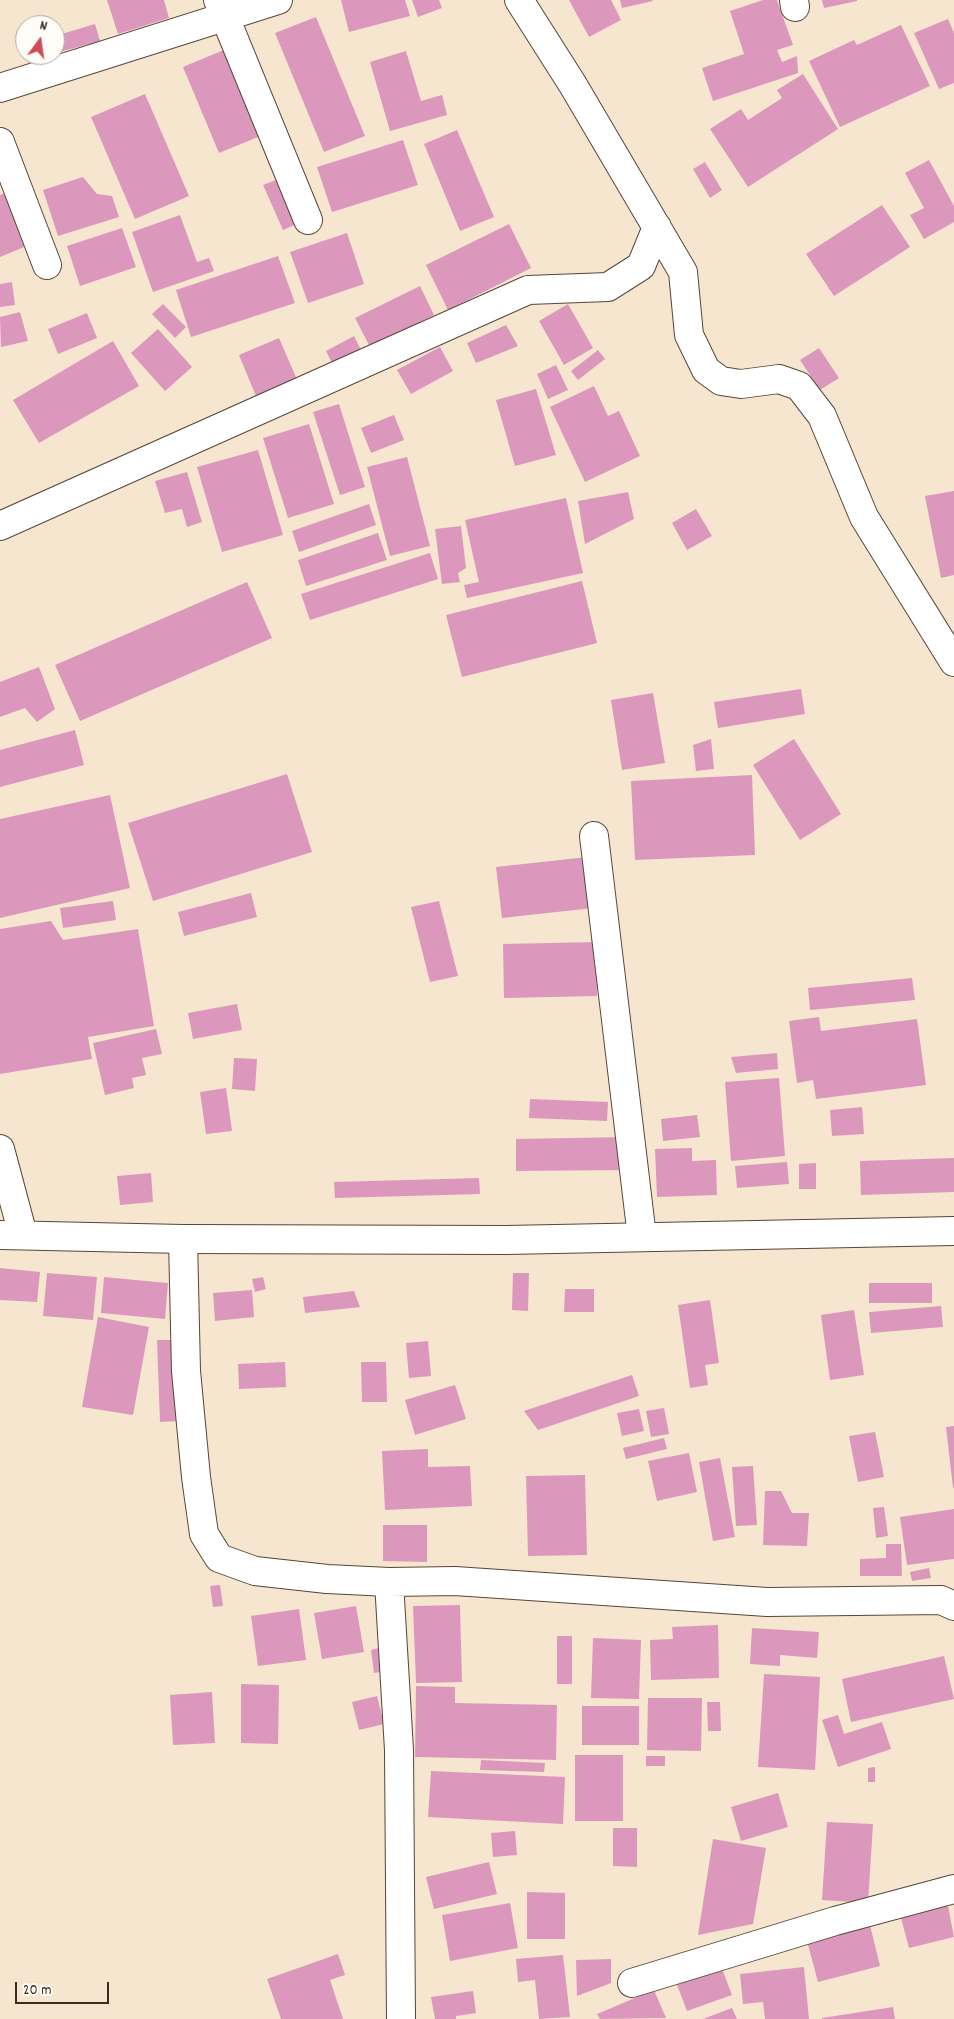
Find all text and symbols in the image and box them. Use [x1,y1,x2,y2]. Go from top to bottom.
north arrow [15,15,65,65]
text: N [38,16,49,37]
scale bar [18,1972,111,2004]
text: 20 m [23,1980,51,2002]

